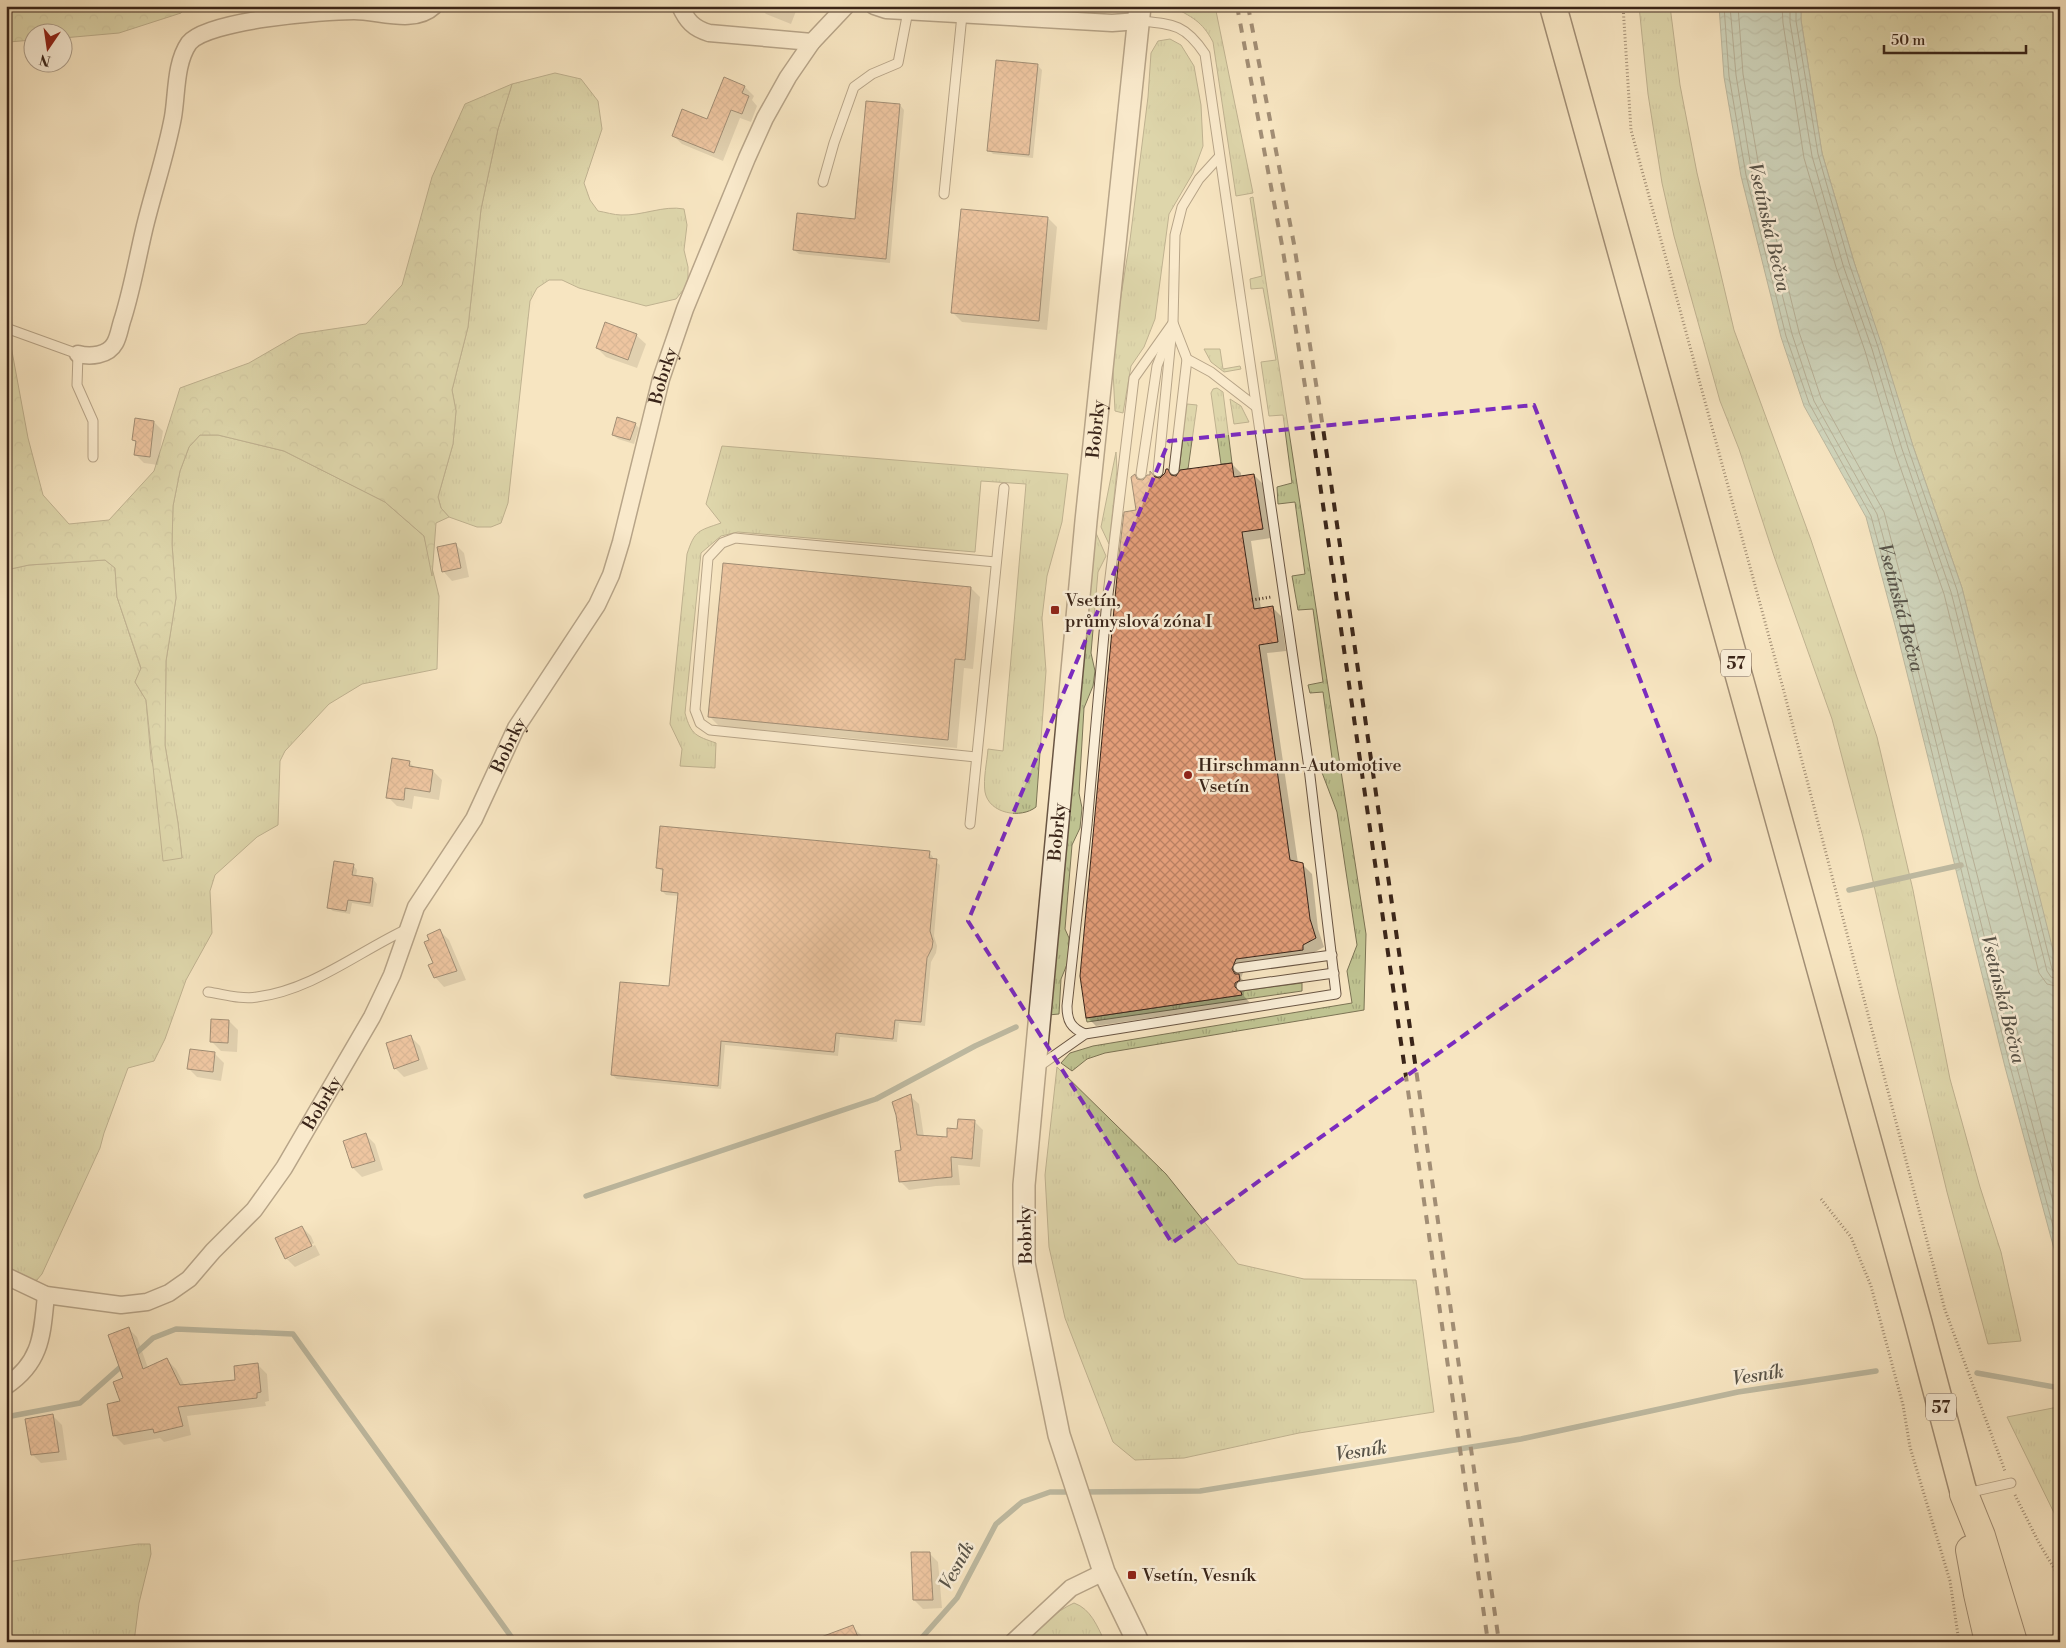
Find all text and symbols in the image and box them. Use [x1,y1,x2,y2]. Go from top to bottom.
north arrow [22,22,72,72]
scale bar [1884,22,2026,54]
text: 50 m [1891,31,1925,50]
text: N [38,50,53,70]
water label: Vsetínská Bečva [1743,160,1796,294]
street label: Bobrky [644,344,683,408]
street label: Bobrky [1082,398,1111,460]
water label: Vsetínská Bečva [1872,541,1929,675]
place label: Vsetín, průmyslová zóna I [1064,589,1212,633]
marker: Vsetín, průmyslová zóna I [1049,604,1061,616]
road number: 57 [1721,650,1751,676]
street label: Bobrky [485,713,532,778]
place label: Hirschmann-Automotive Vsetín [1197,754,1402,798]
marker: Hirschmann-Automotive Vsetín [1182,769,1194,781]
street label: Bobrky [1043,802,1072,863]
water label: Vsetínská Bečva [1975,933,2031,1066]
street label: Bobrky [297,1072,347,1135]
street label: Bobrky [1013,1205,1038,1266]
water label: Vesník [1731,1359,1786,1391]
road number: 57 [1926,1394,1956,1420]
water label: Vesník [1334,1435,1389,1467]
water label: Vesník [934,1537,980,1594]
place label: Vsetín, Vesník [1141,1564,1257,1587]
marker: Vsetín, Vesník [1126,1569,1138,1581]

